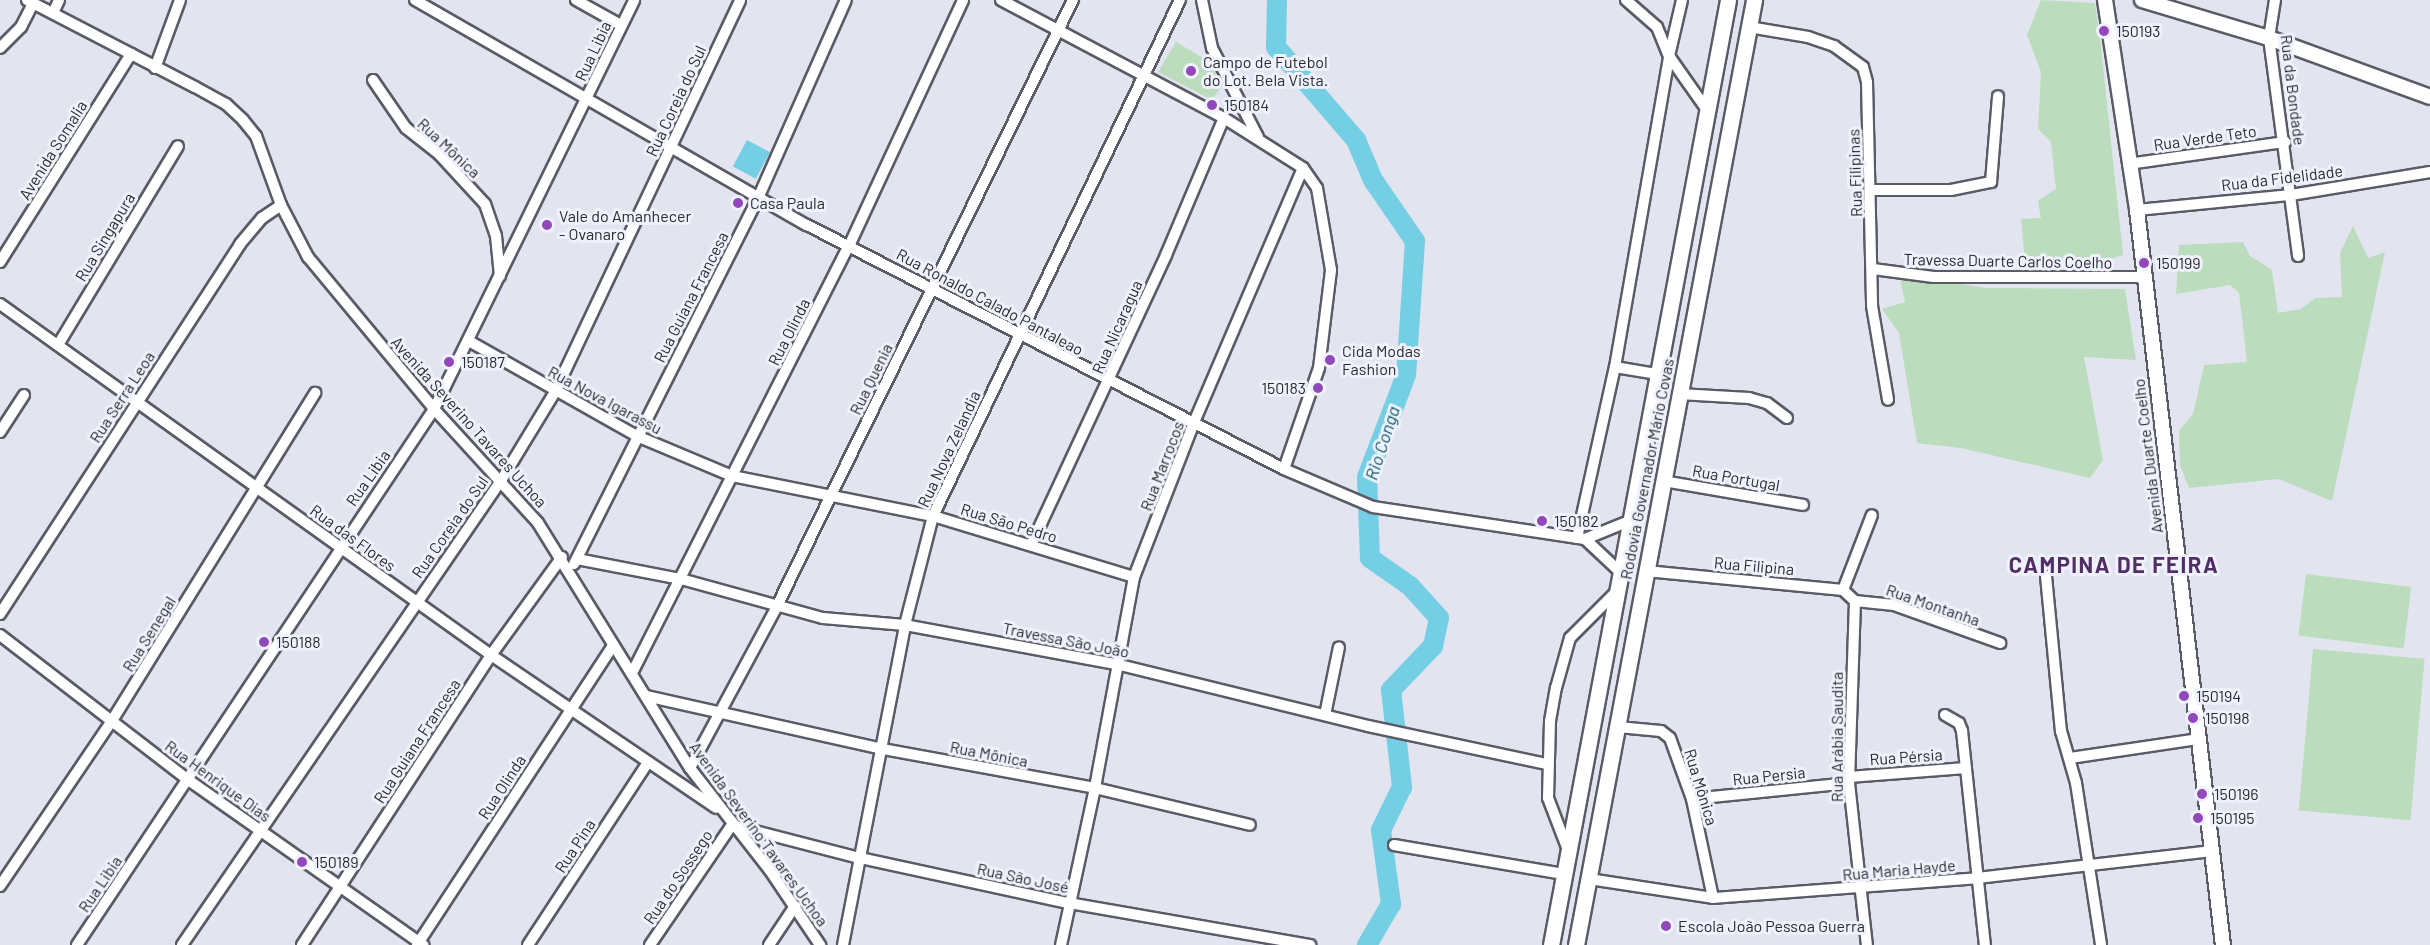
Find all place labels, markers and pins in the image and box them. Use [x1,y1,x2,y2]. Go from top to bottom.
place label: 150193 [2116,21,2161,41]
marker: 150193 [2097,24,2111,38]
place label: Campo de Futebol do Lot. Bela Vista. [1203,52,1328,90]
marker: Campo de Futebol do Lot. Bela Vista. [1184,64,1198,78]
place label: 150184 [1224,95,1269,115]
marker: 150184 [1205,98,1219,112]
place label: Casa Paula [750,193,825,213]
marker: Casa Paula [731,196,745,210]
place label: Vale do Amanhecer - Ovanaro [559,206,691,244]
marker: Vale do Amanhecer - Ovanaro [540,218,554,232]
place label: 150199 [2156,253,2201,273]
marker: 150199 [2137,256,2151,270]
place label: Cida Modas Fashion [1342,341,1421,379]
place label: 150187 [461,352,505,372]
marker: Cida Modas Fashion [1323,353,1337,367]
marker: 150187 [442,355,456,369]
place label: 150183 [1261,378,1306,398]
marker: 150183 [1311,381,1325,395]
place label: 150182 [1554,511,1599,531]
marker: 150182 [1535,514,1549,528]
place label: 150188 [276,632,321,652]
marker: 150188 [257,635,271,649]
place label: 150194 [2196,686,2241,706]
marker: 150194 [2177,689,2191,703]
place label: 150198 [2205,708,2250,728]
marker: 150198 [2186,711,2200,725]
place label: 150196 [2214,784,2259,804]
marker: 150196 [2195,787,2209,801]
place label: 150195 [2210,808,2255,828]
marker: 150195 [2191,811,2205,825]
place label: 150189 [314,852,359,872]
marker: 150189 [295,855,309,869]
place label: Escola João Pessoa Guerra [1678,916,1865,936]
marker: Escola João Pessoa Guerra [1659,919,1673,933]

